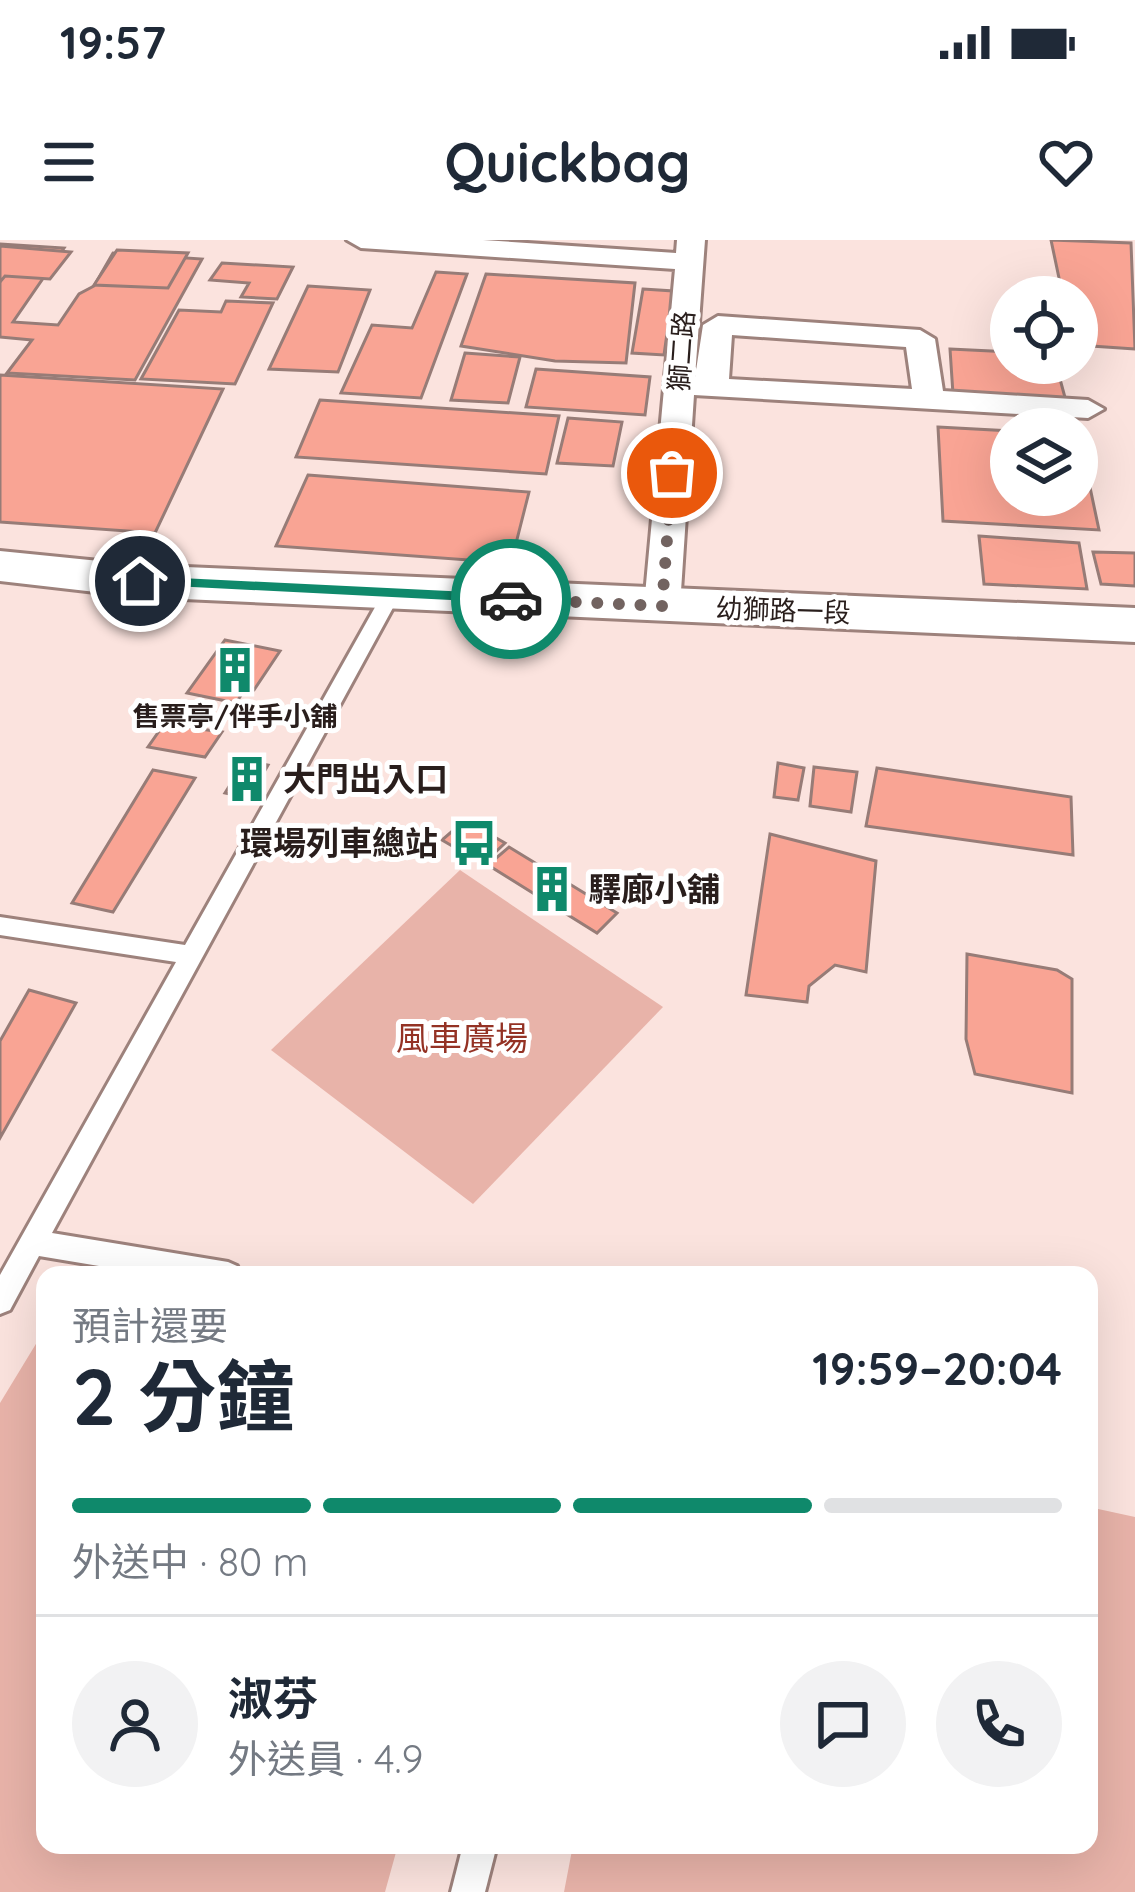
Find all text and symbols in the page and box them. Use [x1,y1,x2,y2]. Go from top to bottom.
text: 19:57 [60,14,166,70]
text: Quickbag [444,128,691,196]
icon: menu [36,129,102,195]
icon: heart [1033,129,1099,195]
map controls [990,276,1098,516]
button: locate [990,276,1098,384]
street label: 獅二路 [661,309,701,393]
button: layers [990,408,1098,516]
pin [621,422,723,524]
icon: bag [639,440,705,506]
pin [89,530,191,632]
courier [451,539,571,659]
icon: home [107,548,173,614]
icon: car [478,566,544,632]
street label: 幼獅路一段 [715,591,851,629]
building icon: 售票亭/伴手小舖 [210,645,260,695]
place label: 售票亭/伴手小舖 [133,699,337,733]
building icon: 大門出入口 [222,754,272,804]
place label: 大門出入口 [283,758,448,799]
bus stop icon: 環場列車總站 [449,818,499,868]
place label: 環場列車總站 [240,822,438,863]
building icon: 驛廊小舖 [527,864,577,914]
place label: 驛廊小舖 [588,868,720,909]
park label: 風車廣場 [396,1017,528,1058]
text: 預計還要 [72,1301,228,1350]
text: 19:59–20:04 [812,1340,1062,1396]
text: 2 分鐘 [72,1347,294,1445]
text: 外送中 · 80 m [72,1537,308,1586]
button: person [72,1661,198,1787]
button: chat [780,1661,906,1787]
button: phone [936,1661,1062,1787]
text: 淑芬 [228,1670,318,1726]
text: 外送員 · 4.9 [228,1734,423,1783]

